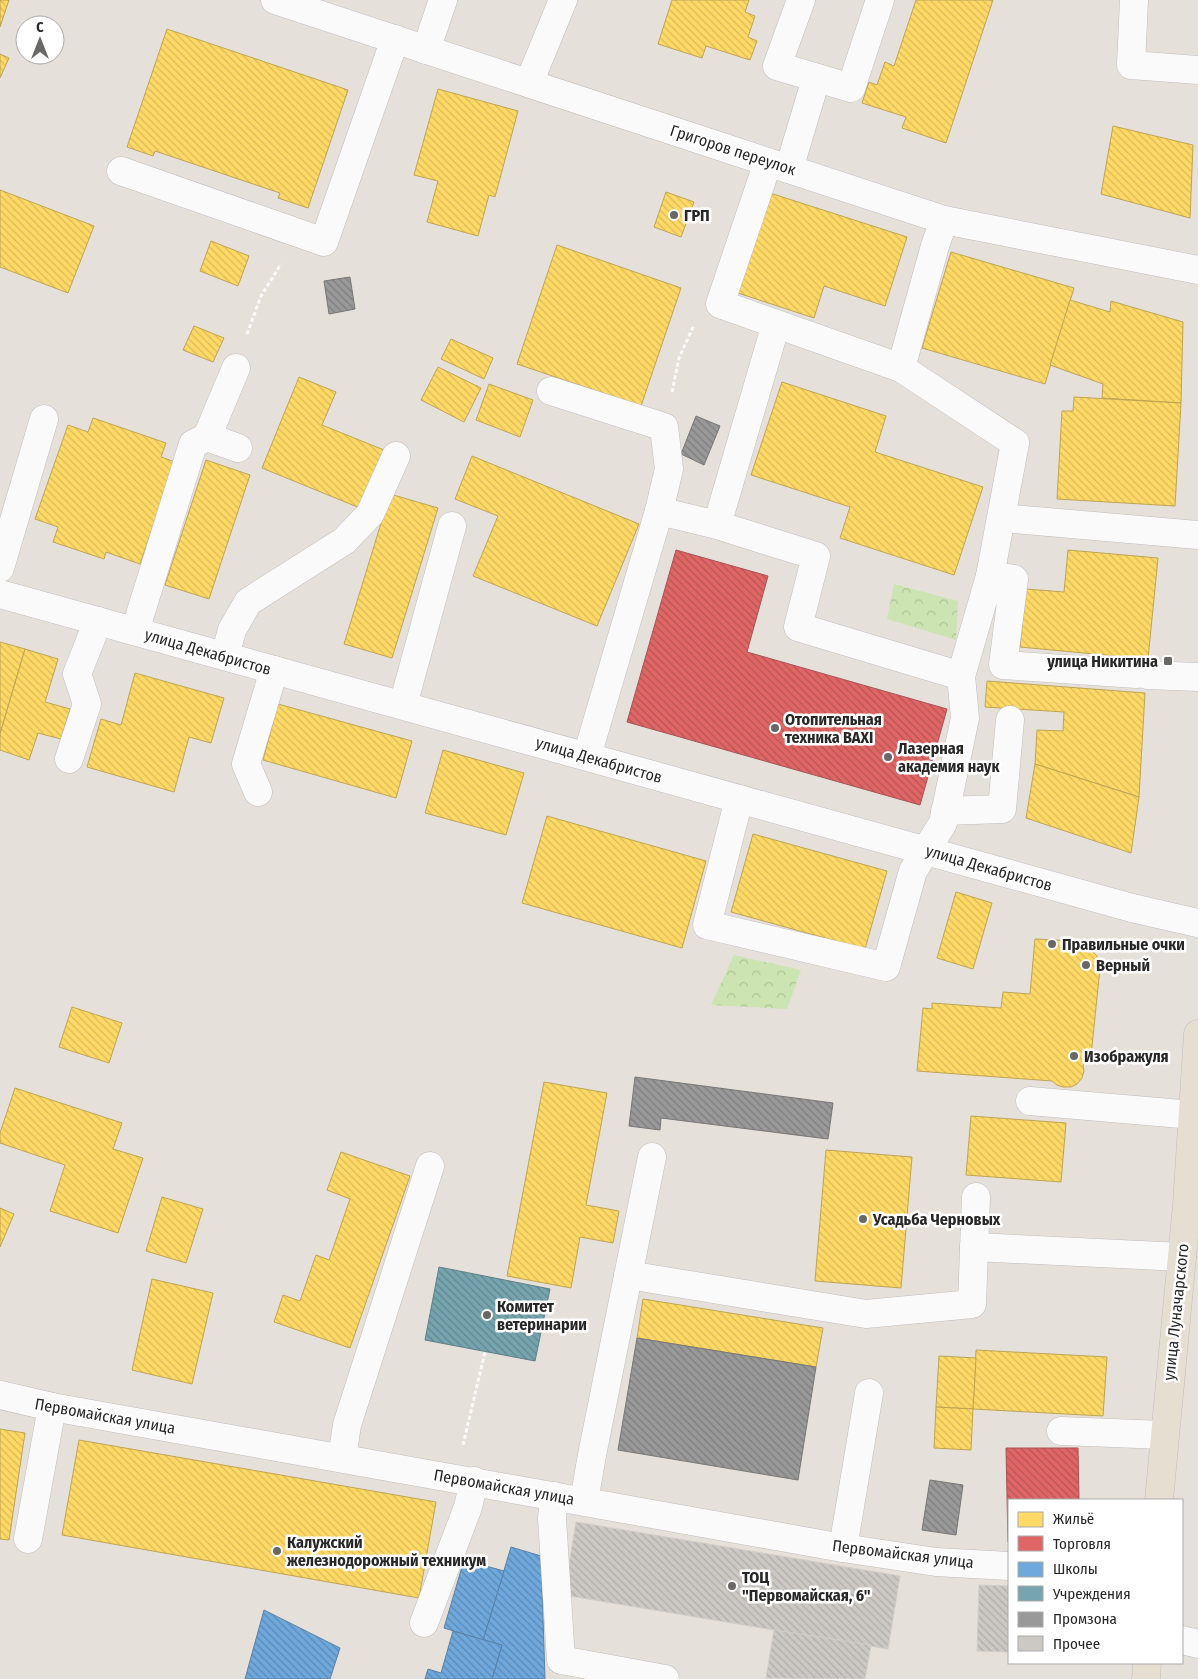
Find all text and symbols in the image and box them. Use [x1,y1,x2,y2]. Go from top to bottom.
north arrow [15,15,65,65]
text: С [36,19,44,36]
street label: Григоров переулок [668,121,799,179]
place label: ГРП [684,206,710,225]
marker: ГРП [668,209,680,221]
street label: улица Декабристов [143,625,273,679]
place label: улица Никитина [1046,652,1158,671]
marker: улица Никитина [1162,655,1174,667]
place label: Отопительная техника BAXI [785,710,882,747]
marker: Отопительная техника BAXI [769,722,781,734]
street label: улица Декабристов [534,733,664,787]
place label: Лазерная академия наук [898,739,1000,776]
marker: Лазерная академия наук [882,751,894,763]
street label: улица Декабристов [924,841,1054,895]
place label: Правильные очки [1062,935,1185,954]
marker: Правильные очки [1046,938,1058,950]
place label: Верный [1096,956,1150,975]
marker: Верный [1080,959,1092,971]
place label: Изображуля [1084,1047,1169,1066]
marker: Изображуля [1068,1050,1080,1062]
place label: Усадьба Черновых [872,1210,1001,1229]
marker: Усадьба Черновых [857,1213,869,1225]
street label: улица Луначарского [1159,1242,1193,1382]
place label: Комитет ветеринарии [497,1297,587,1334]
marker: Комитет ветеринарии [481,1309,493,1321]
street label: Первомайская улица [33,1394,177,1438]
street label: Первомайская улица [432,1465,576,1509]
legend [1008,1499,1183,1664]
text: Жильё [1053,1510,1094,1528]
place label: Калужский железнодорожный техникум [286,1533,486,1570]
text: Торговля [1053,1535,1111,1553]
street label: Первомайская улица [831,1536,975,1572]
marker: Калужский железнодорожный техникум [271,1545,283,1557]
text: Школы [1053,1560,1098,1578]
place label: ТОЦ "Первомайская, 6" [742,1568,871,1605]
marker: ТОЦ "Первомайская, 6" [726,1580,738,1592]
text: Учреждения [1052,1585,1131,1603]
text: Промзона [1053,1610,1117,1628]
text: Прочее [1053,1635,1100,1653]

